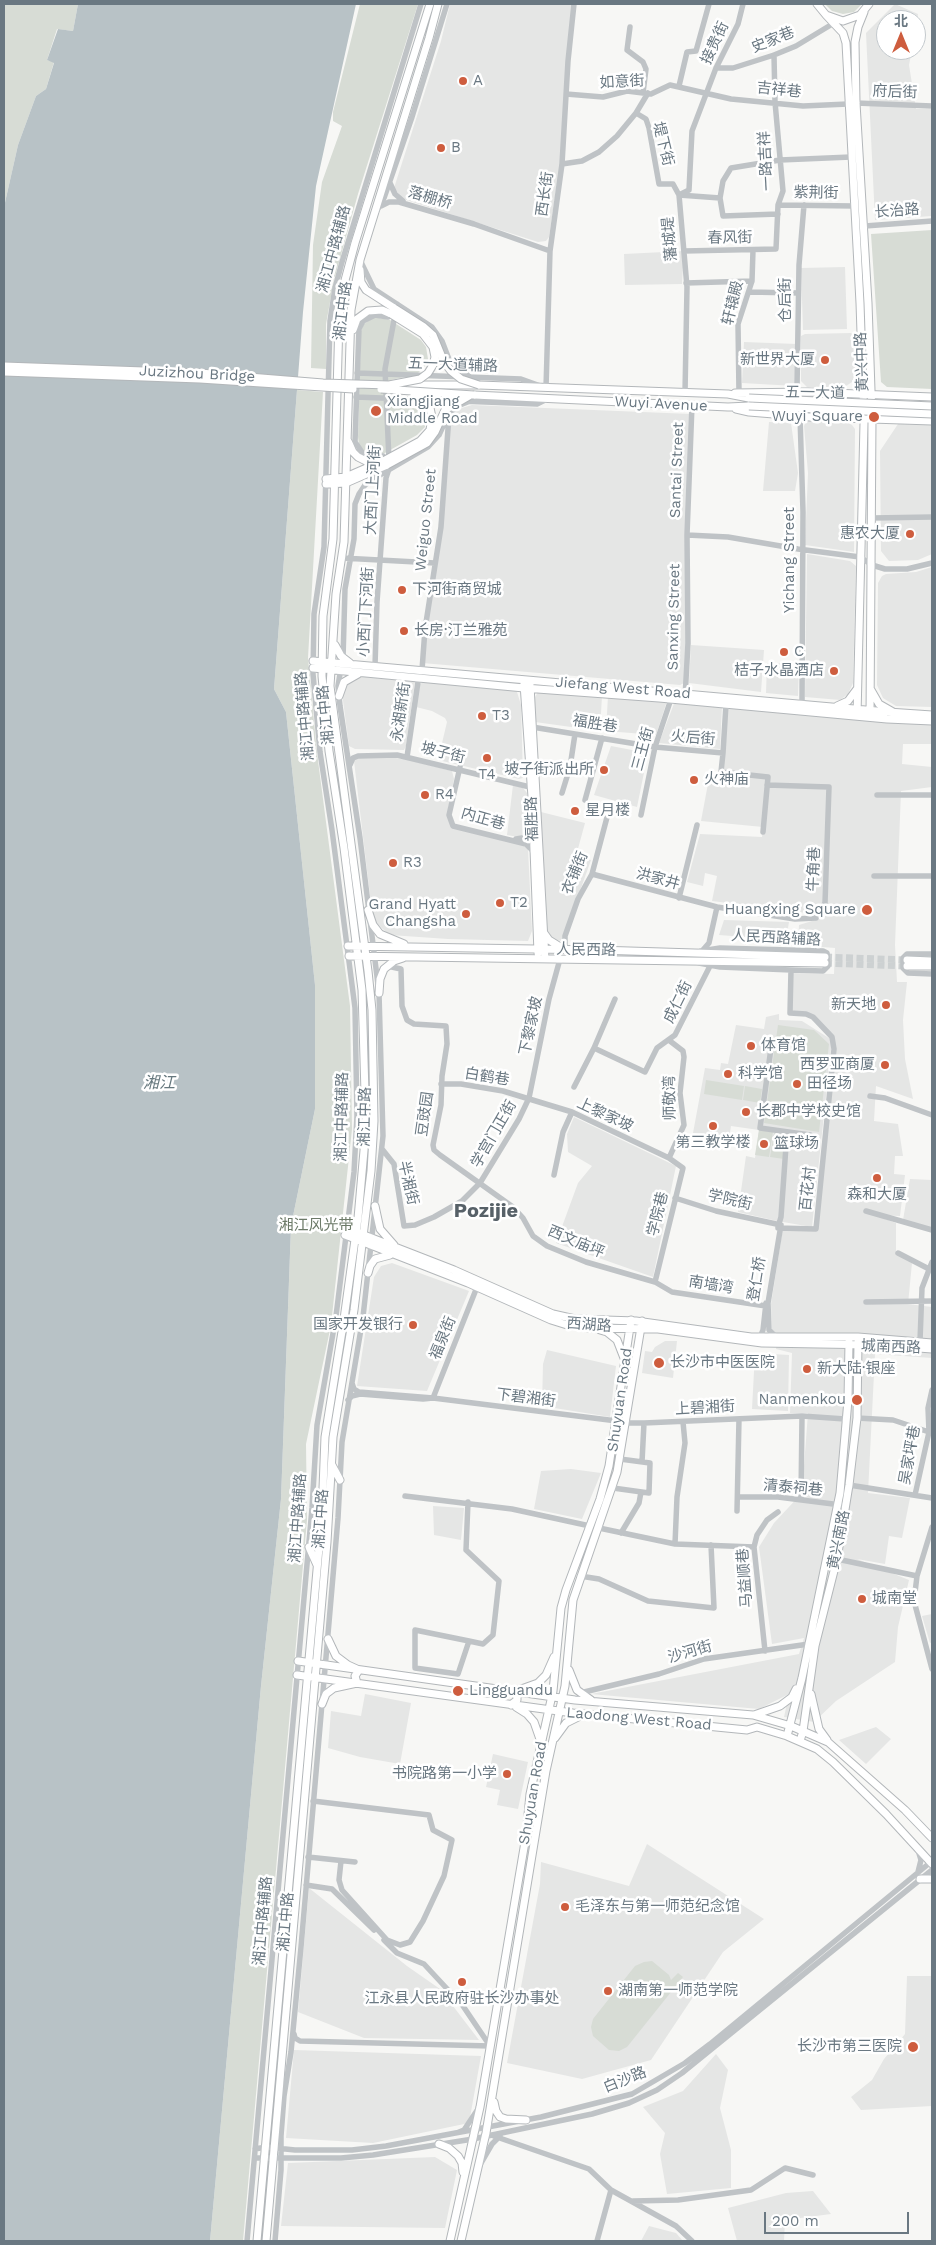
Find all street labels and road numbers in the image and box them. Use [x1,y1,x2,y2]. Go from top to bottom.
street label: 接贵街 [697,19,733,67]
street label: 史家巷 [749,23,797,57]
street label: 如意街 [599,72,645,92]
street label: 吉祥巷 [756,79,802,101]
street label: 府后街 [872,82,918,102]
street label: 堤下街 [649,120,677,168]
street label: 一路吉祥 [755,131,777,191]
street label: 西长街 [533,170,557,218]
street label: 落棚桥 [406,183,454,213]
street label: 紫荆街 [793,184,839,202]
street label: 长治路 [874,200,920,222]
street label: 湘江中路辅路 [314,203,354,295]
street label: 藩城堤 [659,216,681,262]
street label: 春风街 [707,229,753,247]
street label: 仓后街 [777,278,795,322]
street label: 轩辕殿 [719,279,747,327]
street label: 湘江中路 [330,280,356,342]
street label: 黄兴中路 [852,332,872,392]
street label: 五一大道辅路 [408,354,498,376]
street label: Juzizhou Bridge [138,362,256,386]
street label: 五一大道 [785,383,845,403]
street label: Wuyi Avenue [614,393,708,415]
street label: Santai Street [666,422,688,518]
street label: 大西门上河街 [362,445,384,535]
street label: Weiguo Street [412,468,440,572]
street label: Yichang Street [781,507,799,613]
street label: Sanxing Street [664,563,684,671]
street label: 小西门下河街 [355,567,377,657]
street label: 湘江中路辅路 [292,670,318,762]
street label: Jiefang West Road [555,673,691,703]
street label: 永湘新街 [388,681,414,743]
street label: 湘江中路 [314,684,338,746]
street label: 福胜巷 [571,712,619,736]
street label: 三王街 [628,725,658,773]
street label: 火后街 [670,727,716,749]
street label: 坡子街 [419,739,467,767]
street label: 福胜路 [522,796,542,842]
street label: 内正巷 [459,804,507,834]
street label: 牛角巷 [804,846,824,892]
street label: 衣铺街 [558,849,592,897]
street label: 洪家井 [634,864,682,894]
street label: 人民西路辅路 [731,927,821,949]
street label: 人民西路 [556,940,616,960]
street label: 成仁街 [660,978,696,1026]
street label: 下黎家坡 [516,995,546,1057]
street label: 白鹤巷 [463,1065,511,1089]
street label: 湘江中路辅路 [332,1072,352,1162]
street label: 师敬湾 [661,1075,679,1121]
street label: 湘江中路 [355,1087,375,1147]
street label: 豆豉园 [413,1090,437,1138]
street label: 上黎家坡 [574,1094,636,1136]
street label: 学宫门正街 [467,1097,521,1171]
street label: 半湘街 [394,1159,422,1207]
street label: 百花村 [797,1166,819,1212]
street label: 学院街 [706,1186,754,1214]
street label: 学院巷 [644,1190,672,1238]
street label: 西文庙坪 [545,1222,607,1262]
street label: 登仁桥 [745,1255,769,1303]
street label: 南墙湾 [687,1273,735,1297]
street label: 福泉街 [426,1314,460,1362]
street label: 西湖路 [566,1314,612,1336]
street label: 城南西路 [861,1337,921,1357]
street label: Shuyuan Road [604,1347,636,1453]
street label: 下碧湘街 [495,1385,557,1411]
street label: 上碧湘街 [675,1397,735,1419]
street label: 吴家坪巷 [896,1424,924,1486]
street label: 湘江中路辅路 [286,1472,310,1564]
street label: 清泰祠巷 [762,1476,824,1500]
street label: 湘江中路 [310,1488,332,1550]
street label: 黄兴南路 [824,1509,854,1571]
street label: 马益顺巷 [734,1547,756,1609]
street label: 沙河街 [666,1637,714,1667]
street label: Laodong West Road [566,1704,712,1734]
street label: Shuyuan Road [515,1740,551,1846]
street label: 湘江中路辅路 [250,1875,276,1967]
street label: 湘江中路 [274,1891,298,1953]
street label: 白沙路 [601,2063,649,2097]

